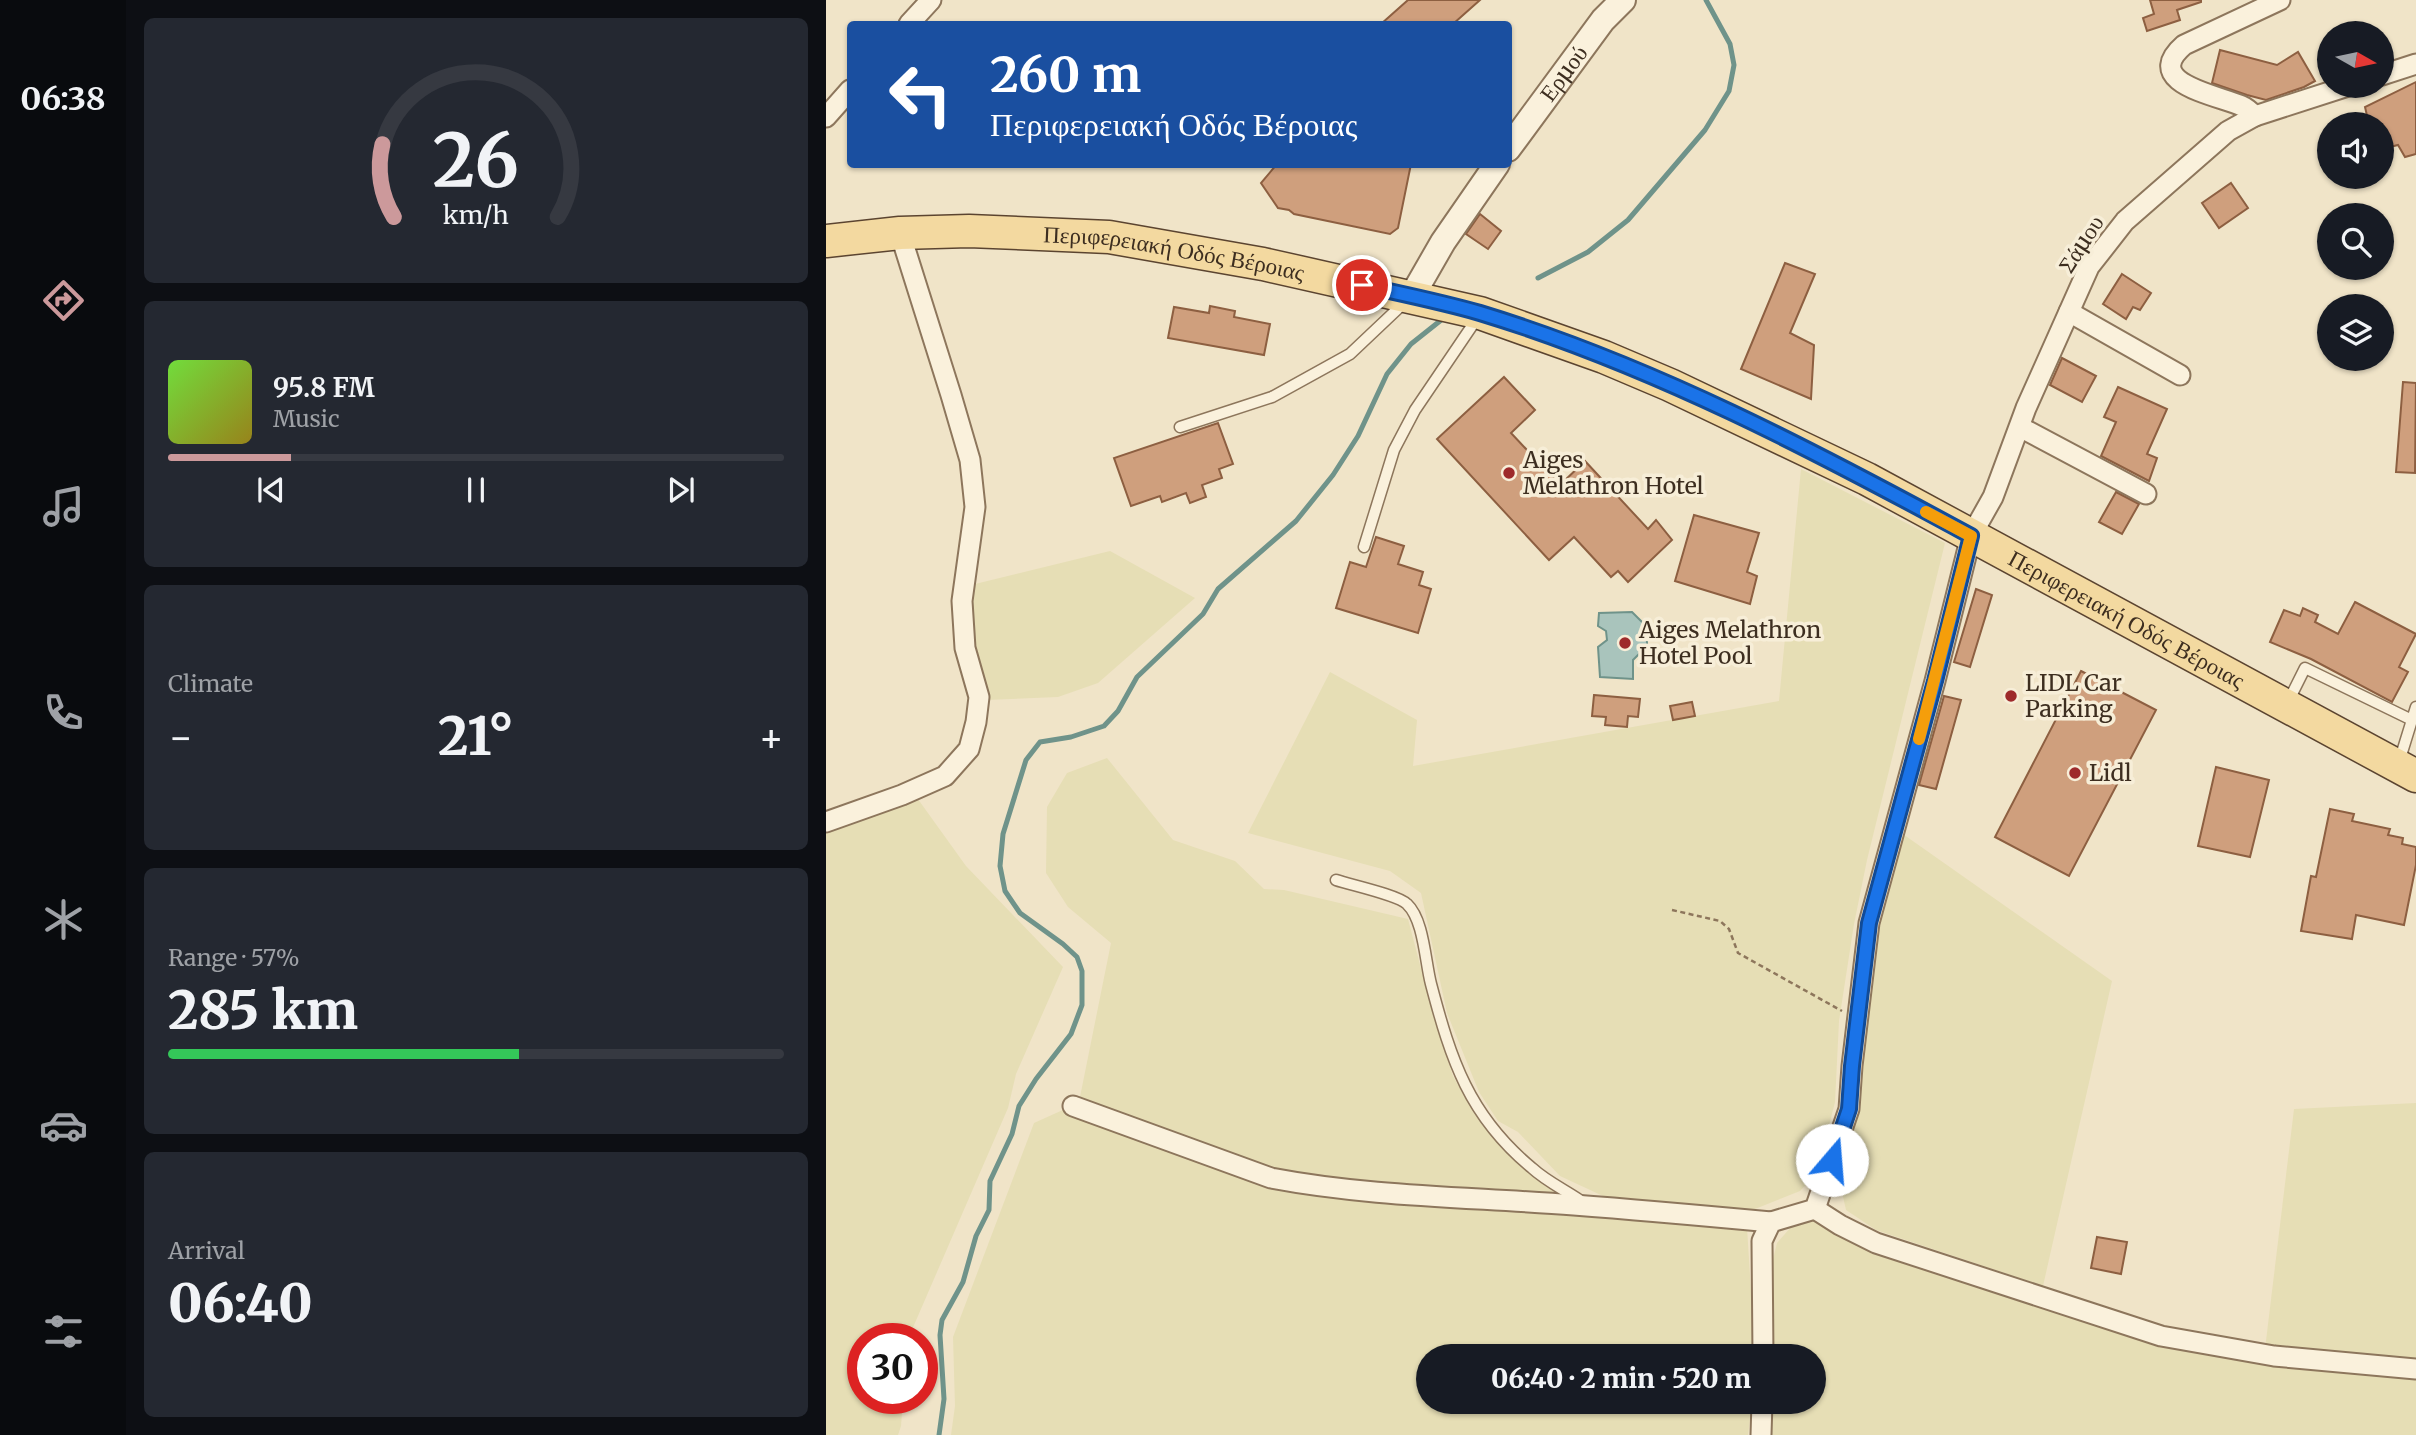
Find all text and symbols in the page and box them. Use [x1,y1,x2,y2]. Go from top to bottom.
north arrow [2317,21,2394,98]
map controls [2317,21,2394,371]
street label: Ερμού [1533,39,1594,107]
text: 260 m [990,44,1141,105]
icon: left [875,49,966,140]
text: 06:38 [20,79,106,119]
text: Περιφερειακή Οδός Βέροιας [990,105,1358,145]
button: sound [2317,112,2394,189]
text: 26 [433,115,519,207]
text: km/h [443,199,509,231]
button: search [2317,203,2394,280]
street label: Σάμου [2051,210,2110,278]
street label: Περιφερειακή Οδός Βέροιας [1043,219,1308,287]
pin [1332,255,1392,315]
icon: arrive [1343,266,1381,304]
icon: directions [39,276,88,325]
button: layers [2317,294,2394,371]
text: 95.8 FM [273,371,375,404]
text: Music [273,404,340,433]
place label: Aiges Melathron Hotel [1522,445,1704,500]
marker: Aiges Melathron Hotel [1501,465,1517,481]
icon: previous [252,471,290,509]
icon: pause [457,471,495,509]
icon: next [662,471,700,509]
icon: music [39,482,88,531]
street label: Περιφερειακή Οδός Βέροιας [2004,543,2250,695]
place label: Aiges Melathron Hotel Pool [1638,615,1821,670]
marker: Aiges Melathron Hotel Pool [1617,635,1633,651]
place label: LIDL Car Parking [2025,668,2122,723]
text: Climate [168,669,253,698]
icon: phone [39,688,88,737]
marker: LIDL Car Parking [2003,688,2019,704]
text: 21° [438,704,514,769]
text: − [168,714,193,761]
text: + [759,714,784,761]
place label: Lidl [2089,758,2132,787]
marker: Lidl [2067,765,2083,781]
icon: climate [39,895,88,944]
text: Range · 57% [168,943,300,972]
text: 285 km [168,978,358,1043]
icon: car [39,1101,88,1150]
position arrow [1795,1123,1869,1197]
text: Arrival [168,1236,245,1265]
text: 06:40 [168,1271,313,1336]
icon: filters [39,1307,88,1356]
speed limit sign: 30 [847,1323,938,1414]
text: 06:40 · 2 min · 520 m [1491,1362,1751,1395]

